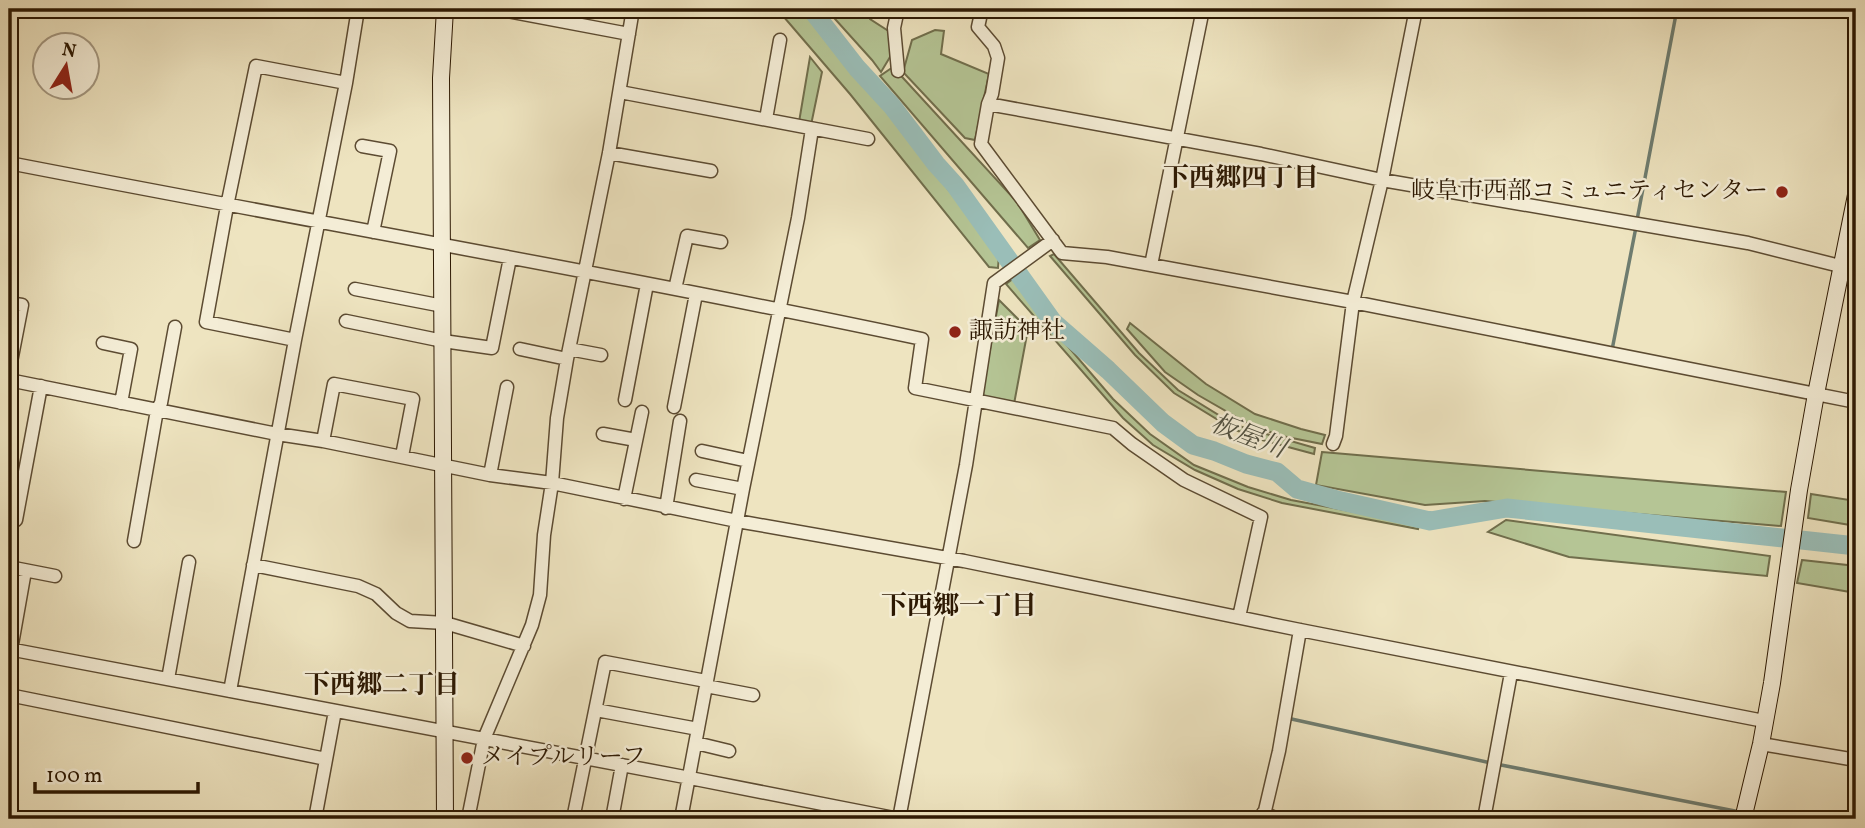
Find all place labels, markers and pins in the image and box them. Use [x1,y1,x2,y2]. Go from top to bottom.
place label: 岐阜市西部コミュニティセンター [1411,175,1768,209]
marker: 岐阜市西部コミュニティセンター [1774,184,1790,200]
place label: 諏訪神社 [969,315,1065,349]
marker: 諏訪神社 [947,324,963,340]
place label: メイプルリーフ [481,741,646,775]
marker: メイプルリーフ [459,750,475,766]

